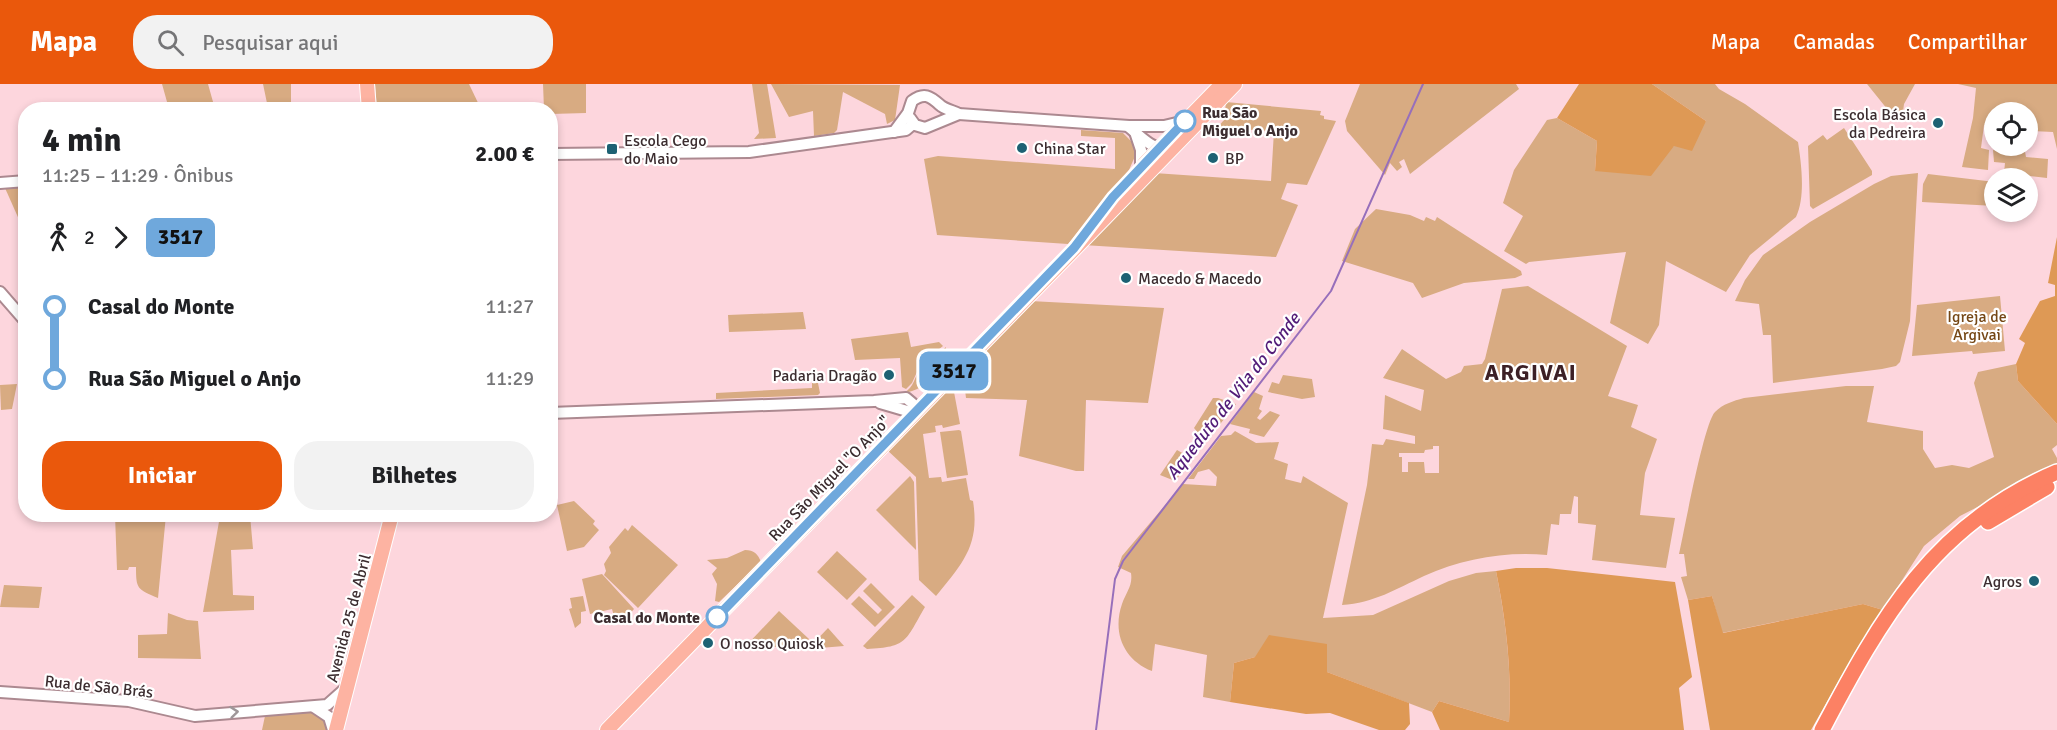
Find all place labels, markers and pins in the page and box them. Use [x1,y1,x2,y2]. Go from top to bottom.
place label: Rua São Miguel o Anjo [1202,103,1298,141]
place label: Escola Básica da Pedreira [1833,105,1926,143]
marker: Rua São Miguel o Anjo [1174,110,1196,132]
marker: Escola Básica da Pedreira [1931,116,1945,130]
place label: Escola Cego do Maio [624,131,707,169]
place label: China Star [1034,139,1106,159]
marker: China Star [1015,141,1029,155]
marker: Escola Cego do Maio [605,142,619,156]
place label: BP [1225,149,1244,169]
marker: BP [1206,151,1220,165]
place label: Macedo & Macedo [1138,269,1261,289]
marker: Macedo & Macedo [1119,271,1133,285]
place label: Padaria Dragão [772,366,877,386]
marker: Padaria Dragão [882,368,896,382]
place label: Agros [1983,572,2022,592]
marker: Agros [2027,574,2041,588]
marker: Casal do Monte [706,606,728,628]
place label: Casal do Monte [593,608,700,628]
place label: O nosso Quiosk [720,634,824,654]
marker: O nosso Quiosk [701,636,715,650]

